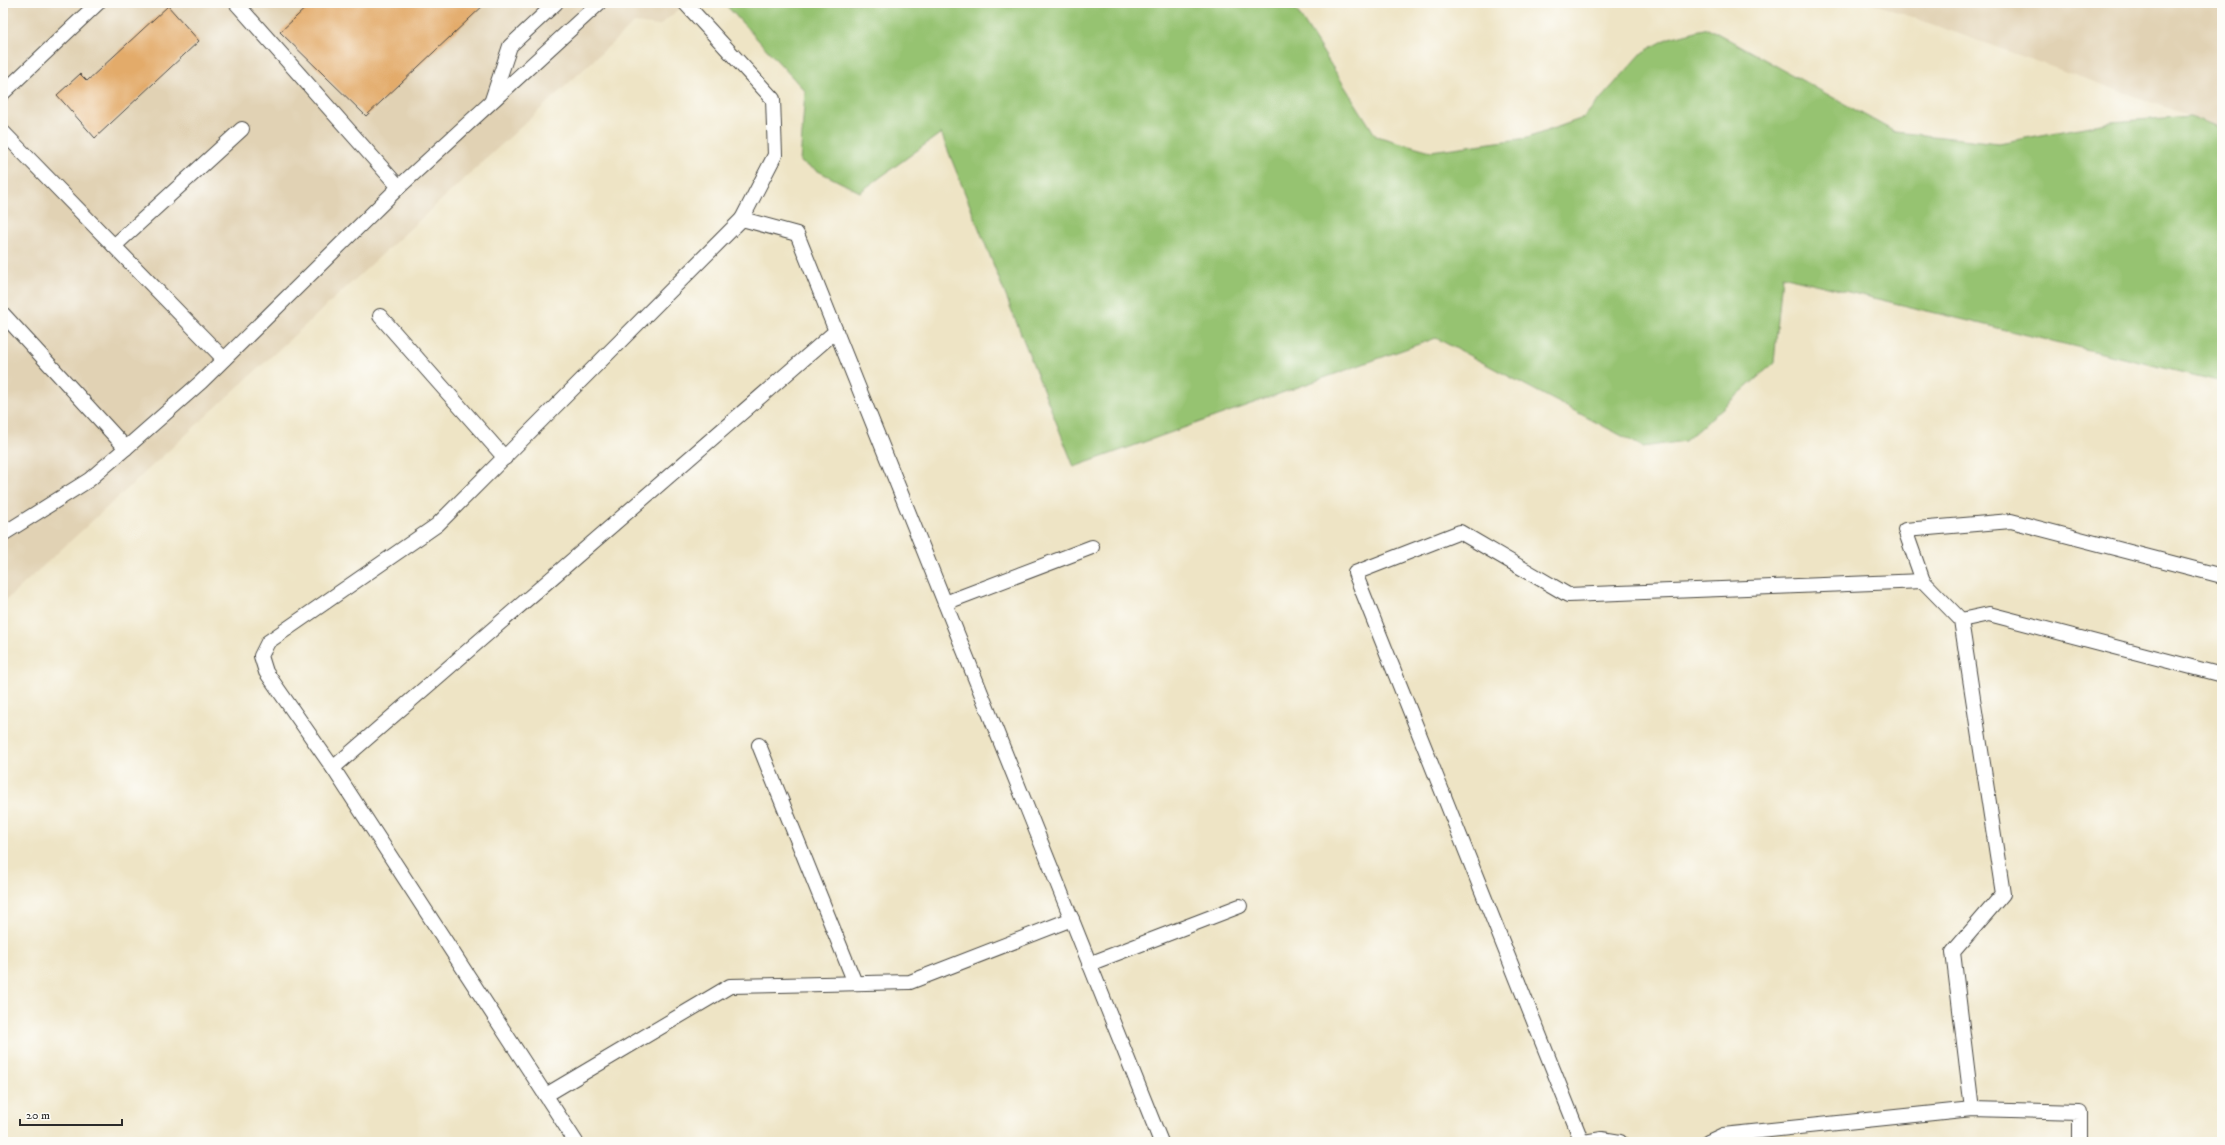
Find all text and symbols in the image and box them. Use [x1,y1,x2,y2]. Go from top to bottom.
scale bar [20,1101,122,1127]
text: 20 m [26,1108,50,1123]

